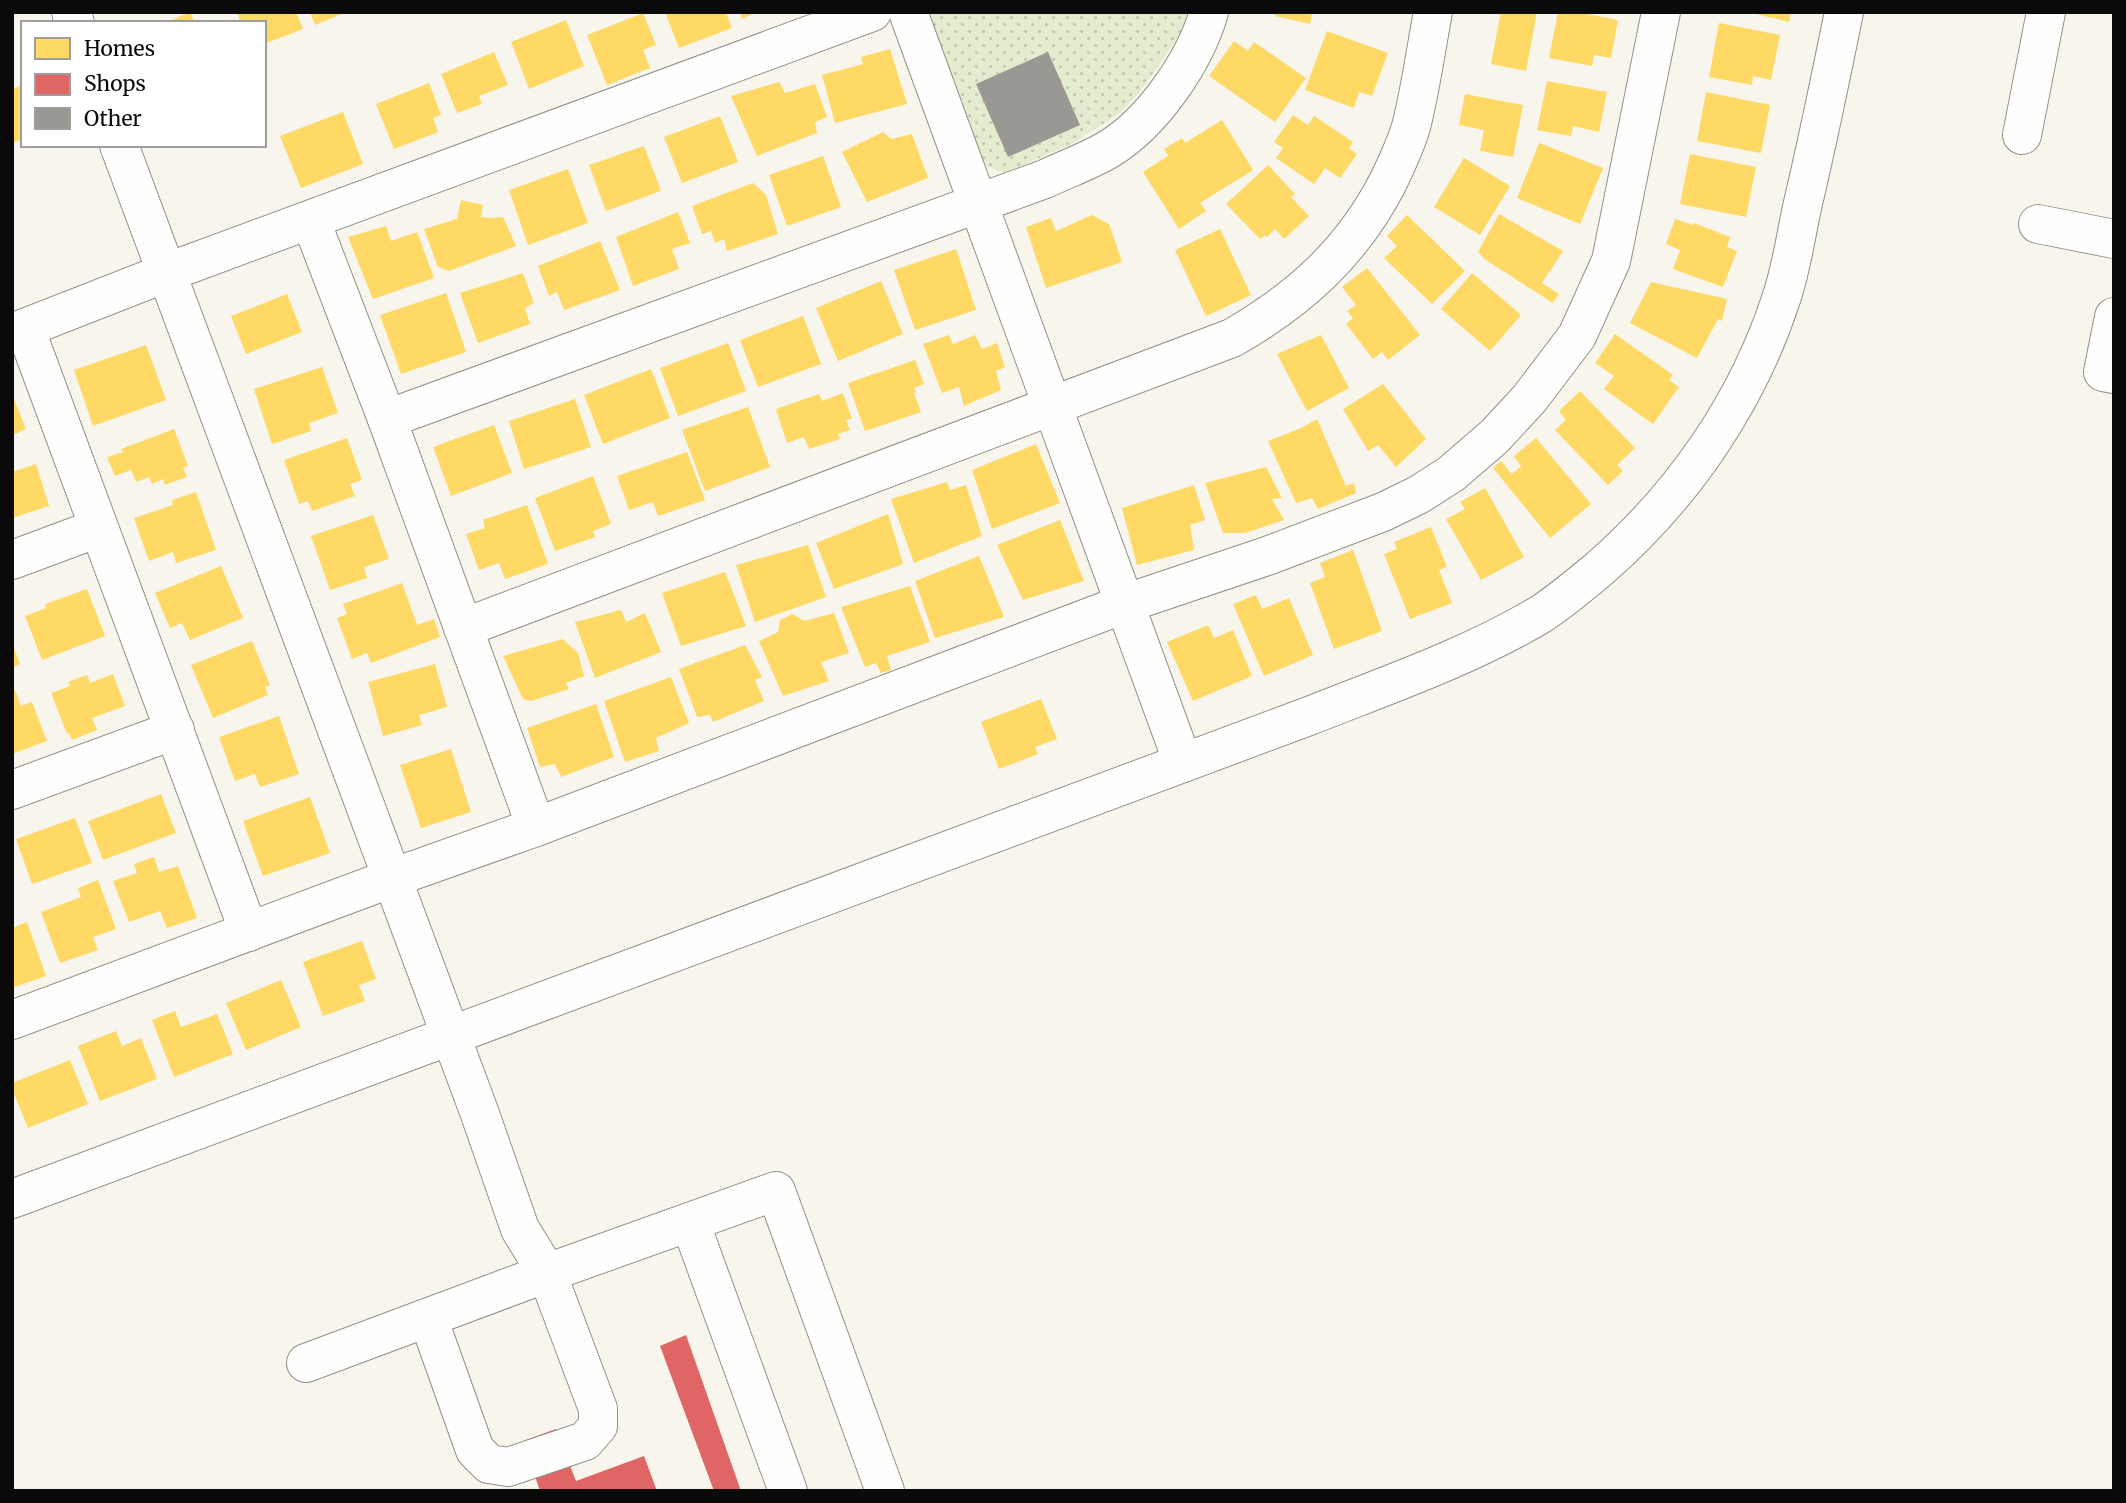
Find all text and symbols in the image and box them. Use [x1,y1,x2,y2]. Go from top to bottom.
legend [21,21,266,147]
text: Homes [84,35,155,62]
text: Shops [84,70,146,97]
text: Other [84,105,142,132]

